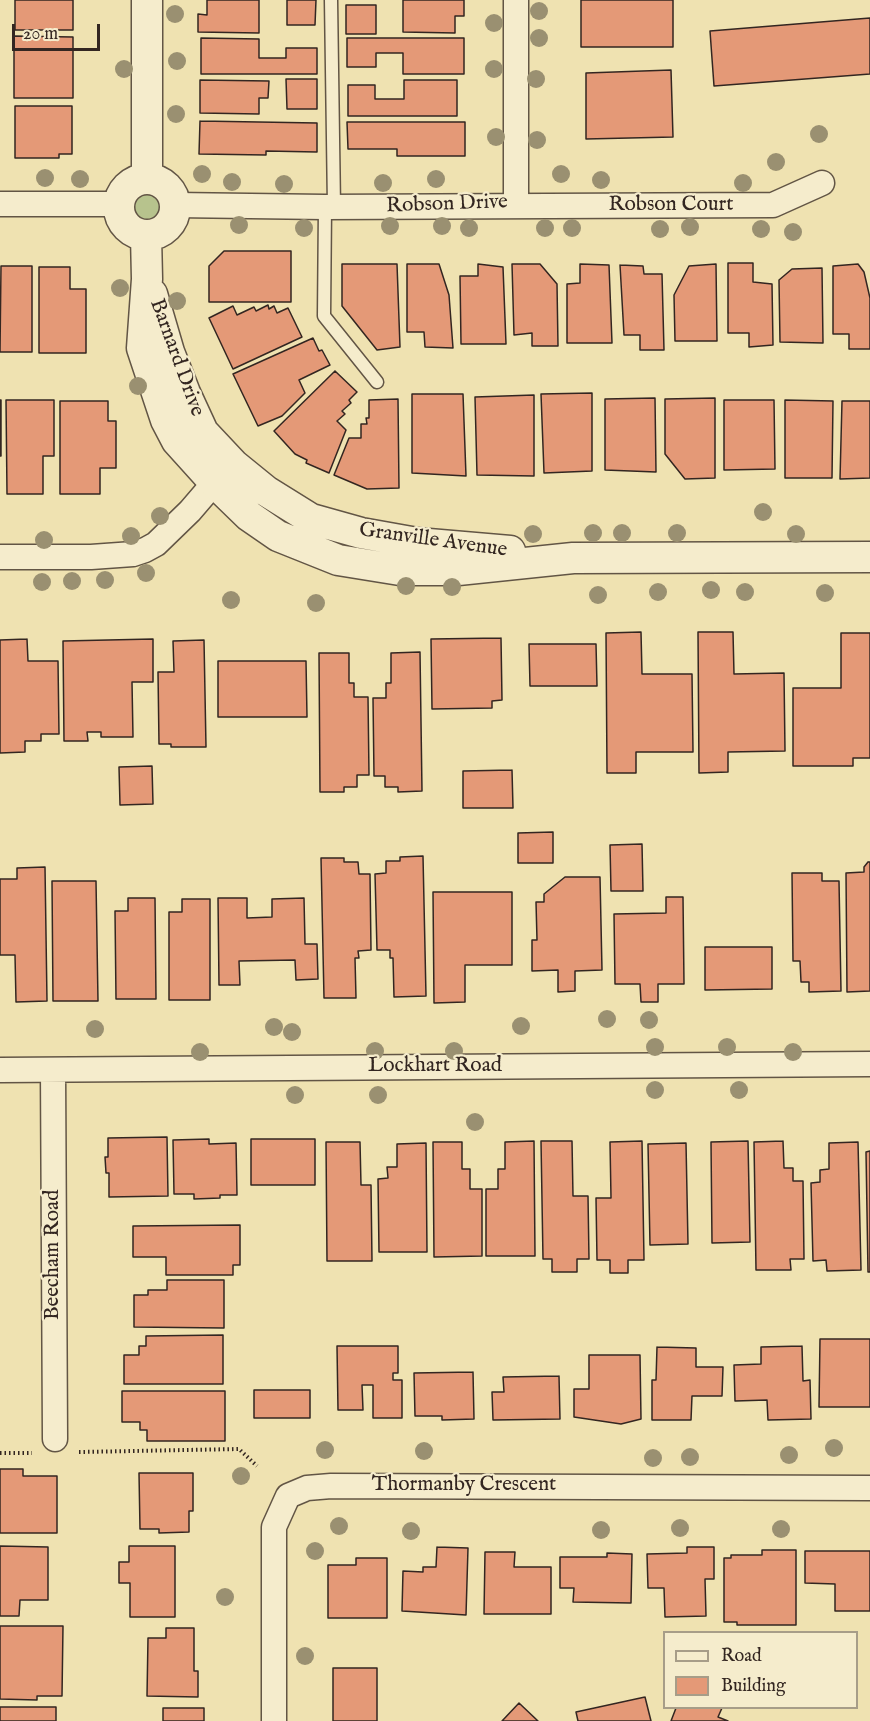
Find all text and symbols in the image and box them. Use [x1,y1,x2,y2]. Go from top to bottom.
scale bar [15,12,104,50]
text: 20 m [23,23,58,46]
street label: Robson Drive [386,190,508,220]
street label: Robson Court [609,193,733,219]
street label: Barnard Drive [143,296,209,420]
street label: Granville Avenue [357,518,509,564]
street label: Lockhart Road [368,1054,502,1080]
street label: Beecham Road [41,1190,67,1320]
street label: Thormanby Crescent [372,1473,556,1499]
legend [663,1631,858,1709]
text: Road [721,1645,762,1668]
text: Building [721,1675,786,1698]

